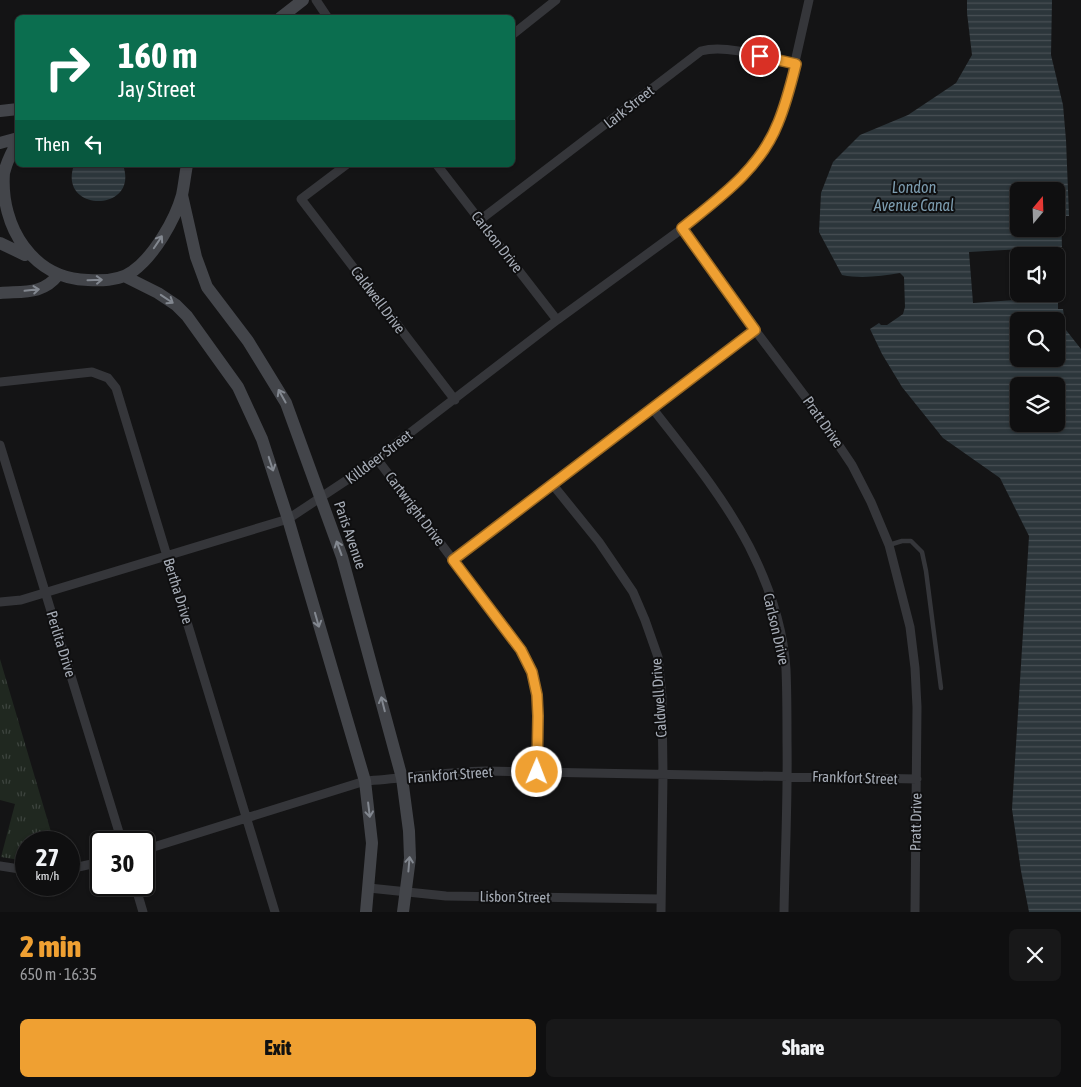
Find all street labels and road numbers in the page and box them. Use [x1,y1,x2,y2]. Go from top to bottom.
street label: Lark Street [600,82,657,131]
street label: Carlson Drive [468,208,527,276]
street label: Caldwell Drive [348,263,409,337]
street label: Pratt Drive [800,393,847,451]
street label: Killdeer Street [342,426,415,487]
street label: Cartwright Drive [382,468,449,549]
street label: Paris Avenue [331,499,370,571]
street label: Bertha Drive [160,556,197,626]
street label: Carlson Drive [760,591,793,667]
street label: Perlita Drive [43,609,80,679]
street label: Caldwell Drive [647,658,670,738]
street label: Frankfort Street [407,763,493,786]
street label: Frankfort Street [812,768,898,787]
street label: Pratt Drive [906,793,925,851]
street label: Lisbon Street [479,887,551,906]

